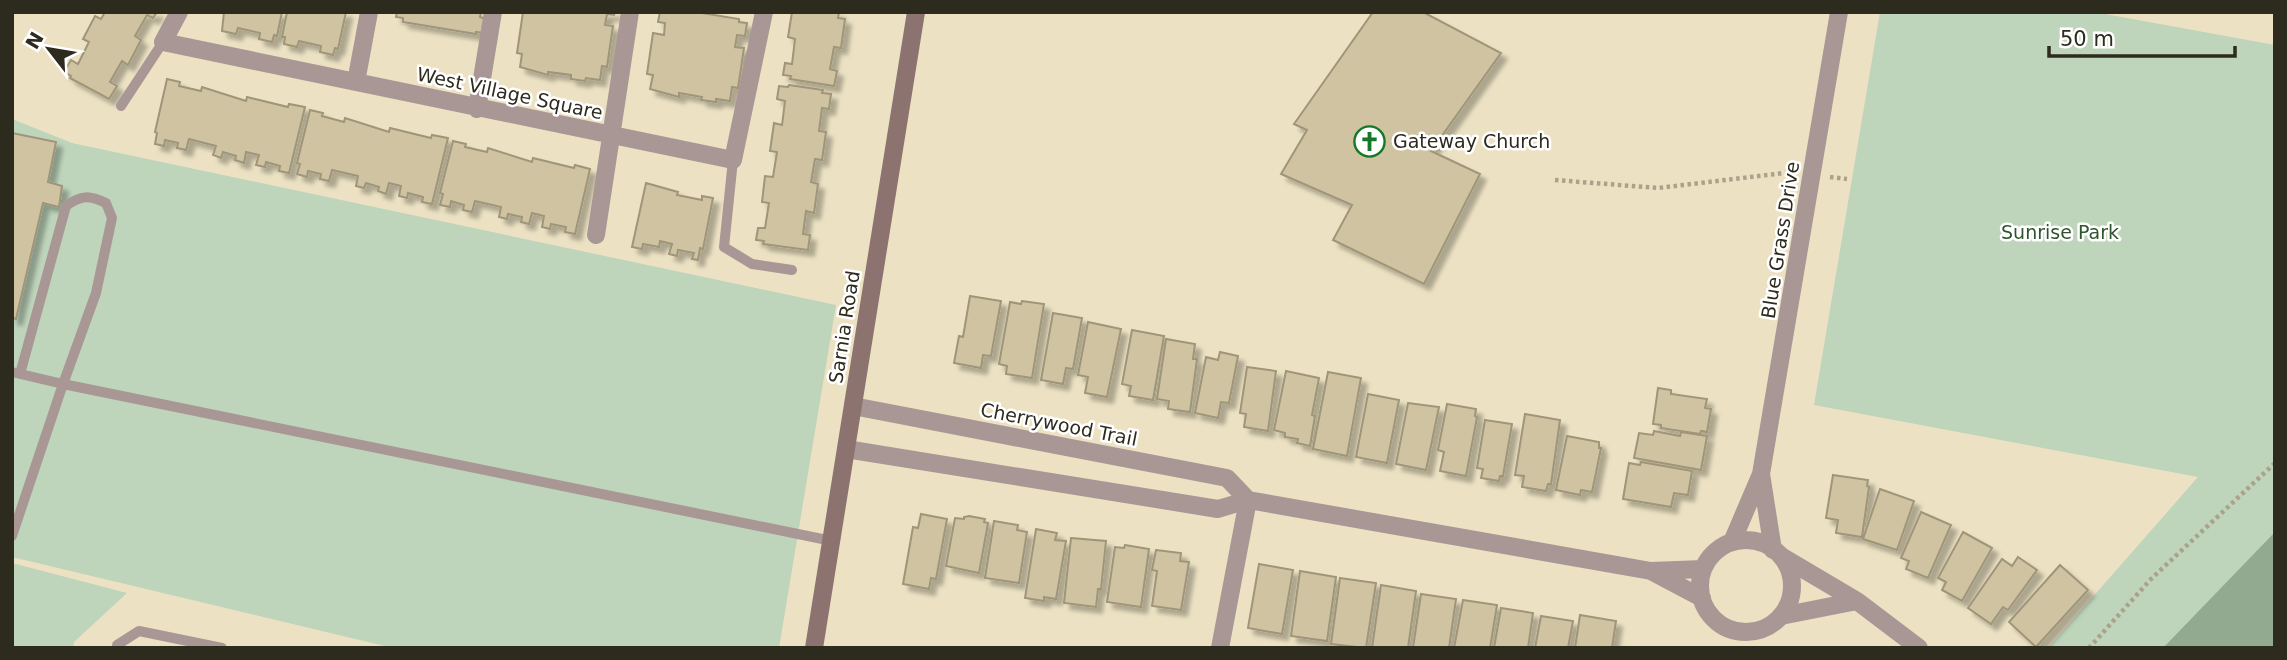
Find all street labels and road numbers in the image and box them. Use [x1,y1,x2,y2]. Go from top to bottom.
street label: West Village Square [415,63,605,123]
street label: Blue Grass Drive [1757,160,1803,320]
street label: Sarnia Road [824,269,864,385]
street label: Cherrywood Trail [979,398,1139,450]

